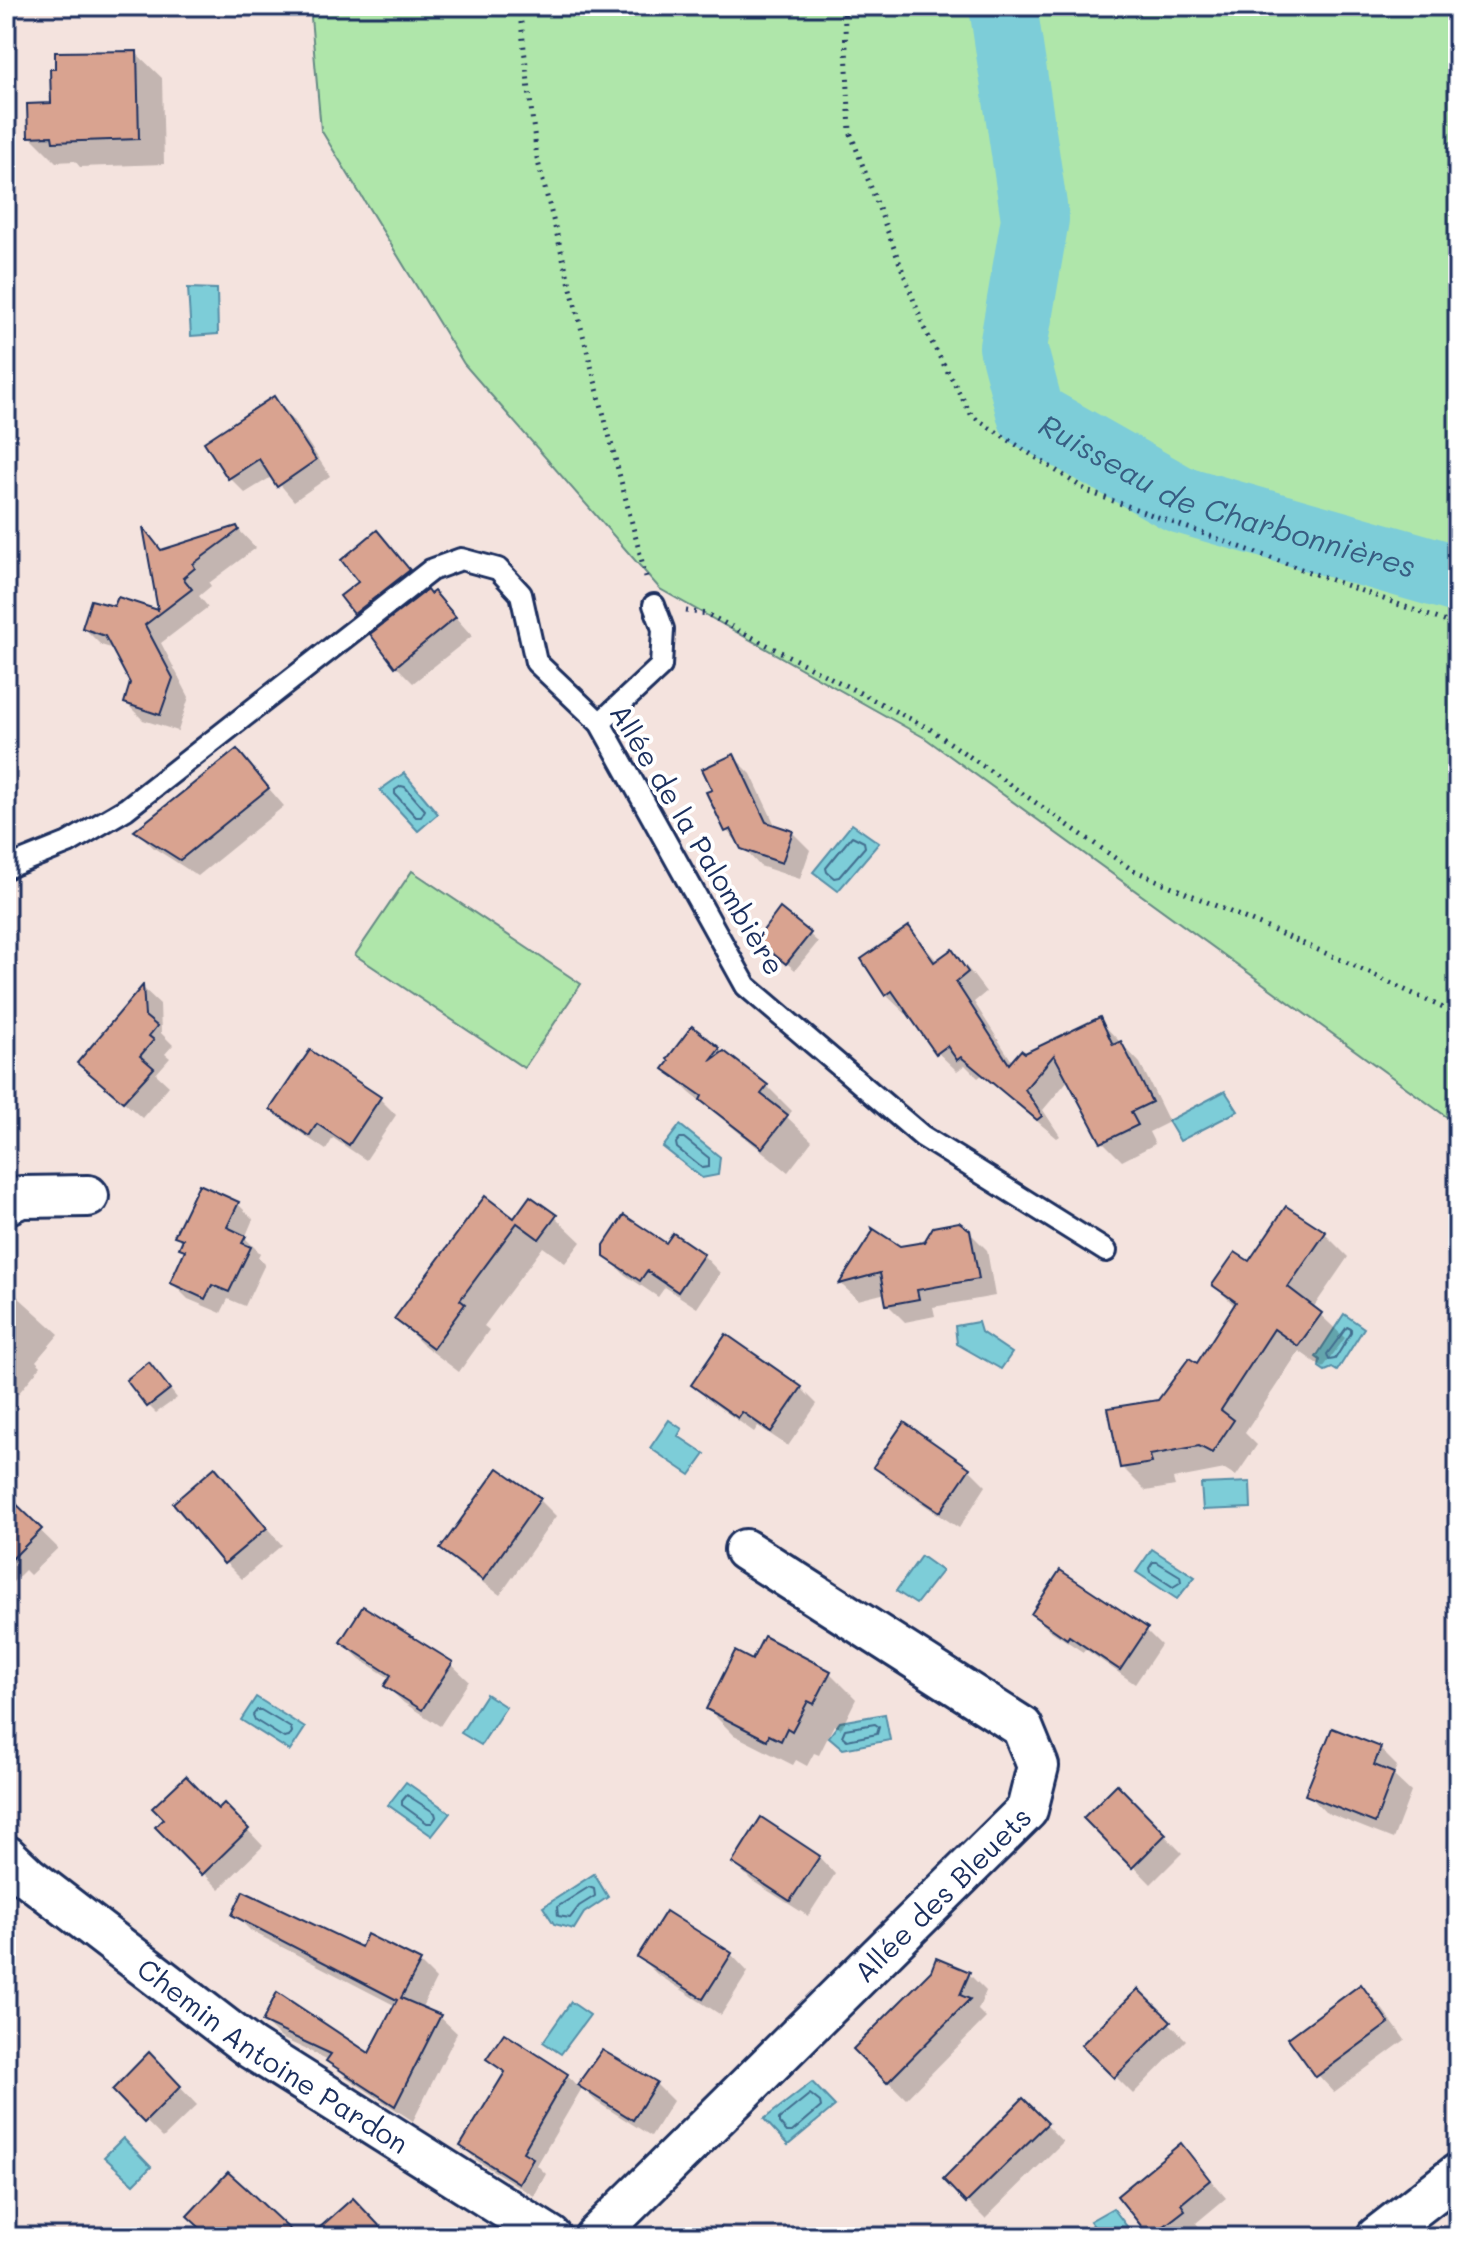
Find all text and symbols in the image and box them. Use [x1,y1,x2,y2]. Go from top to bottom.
water label: Ruisseau de Charbonnières [1032,404,1421,586]
street label: Allée de la Palombière [603,697,793,981]
street label: Allée des Bleuets [846,1798,1038,1989]
street label: Chemin Antoine Pardon [131,1950,416,2161]

